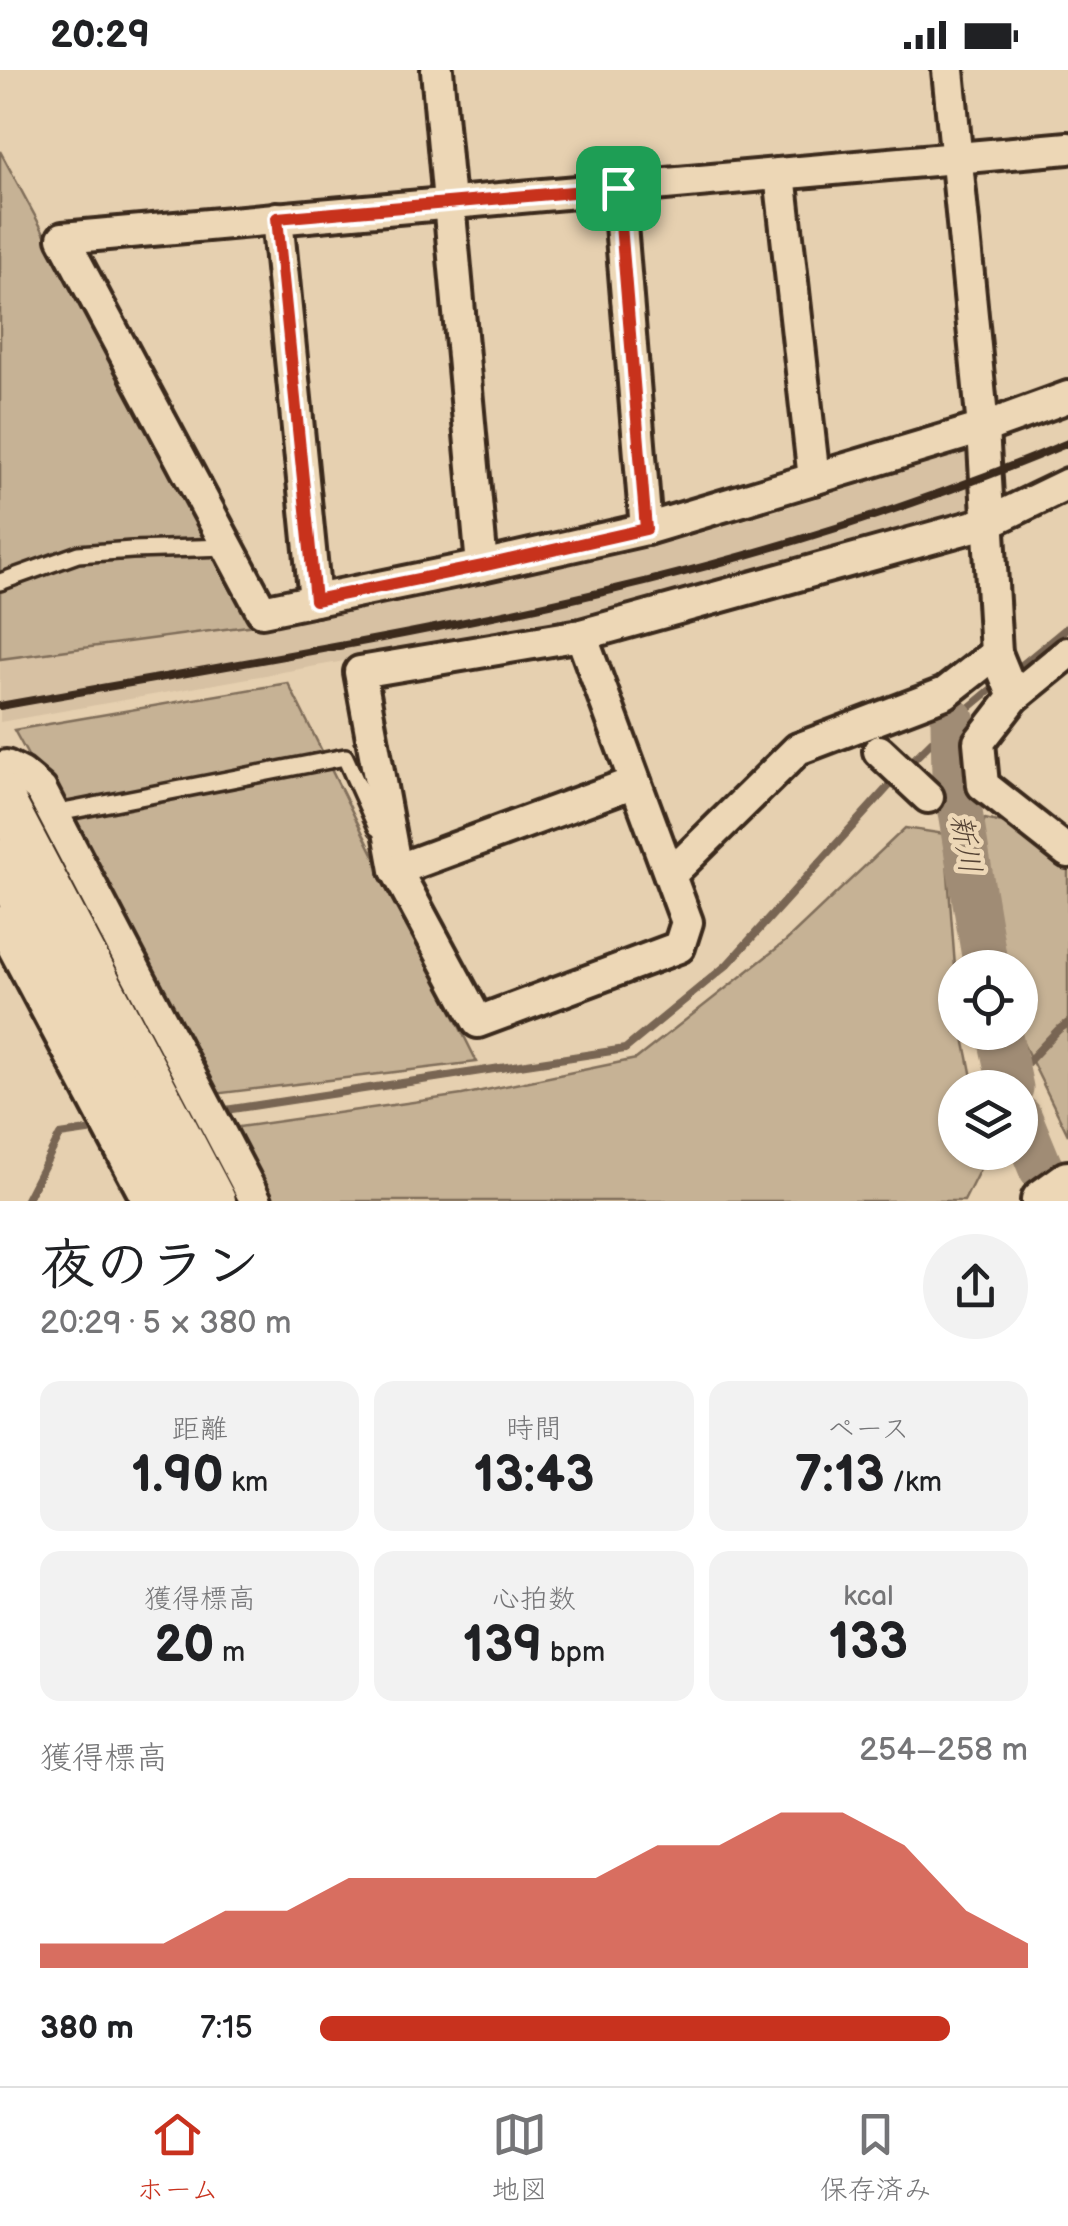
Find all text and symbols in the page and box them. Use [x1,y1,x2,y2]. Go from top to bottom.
text: 20:29 [50,13,150,58]
pin [576,146,661,231]
icon: arrive [591,161,646,216]
water label: 新川 [942,811,988,877]
map controls [938,950,1038,1170]
button: locate [938,950,1038,1050]
button: layers [938,1070,1038,1170]
text: 夜のラン [40,1233,260,1300]
button: share [923,1234,1028,1339]
text: 20:29 · 5 × 380 m [40,1304,292,1343]
text: 距離 [172,1413,228,1446]
text: 時間 [506,1413,562,1446]
text: ペース [827,1413,909,1446]
text: 1.90 [131,1446,224,1506]
text: 13:43 [474,1446,594,1506]
text: 7:13 [795,1446,885,1506]
text: km [224,1466,268,1499]
text: /km [885,1466,942,1499]
text: kcal [843,1580,893,1613]
text: 獲得標高 [144,1583,256,1616]
text: 心拍数 [492,1583,576,1616]
text: 133 [829,1613,908,1673]
text: 20 [154,1616,214,1676]
text: 139 [463,1616,542,1676]
text: m [214,1636,245,1669]
text: bpm [542,1636,605,1669]
text: 254–258 m [859,1731,1028,1770]
text: 獲得標高 [40,1739,168,1778]
text: 380 m [40,2009,134,2048]
text: 7:15 [200,2009,253,2048]
tab: ホーム [136,2107,219,2207]
tab: 地図 [491,2107,547,2207]
tab: 保存済み [820,2107,932,2207]

